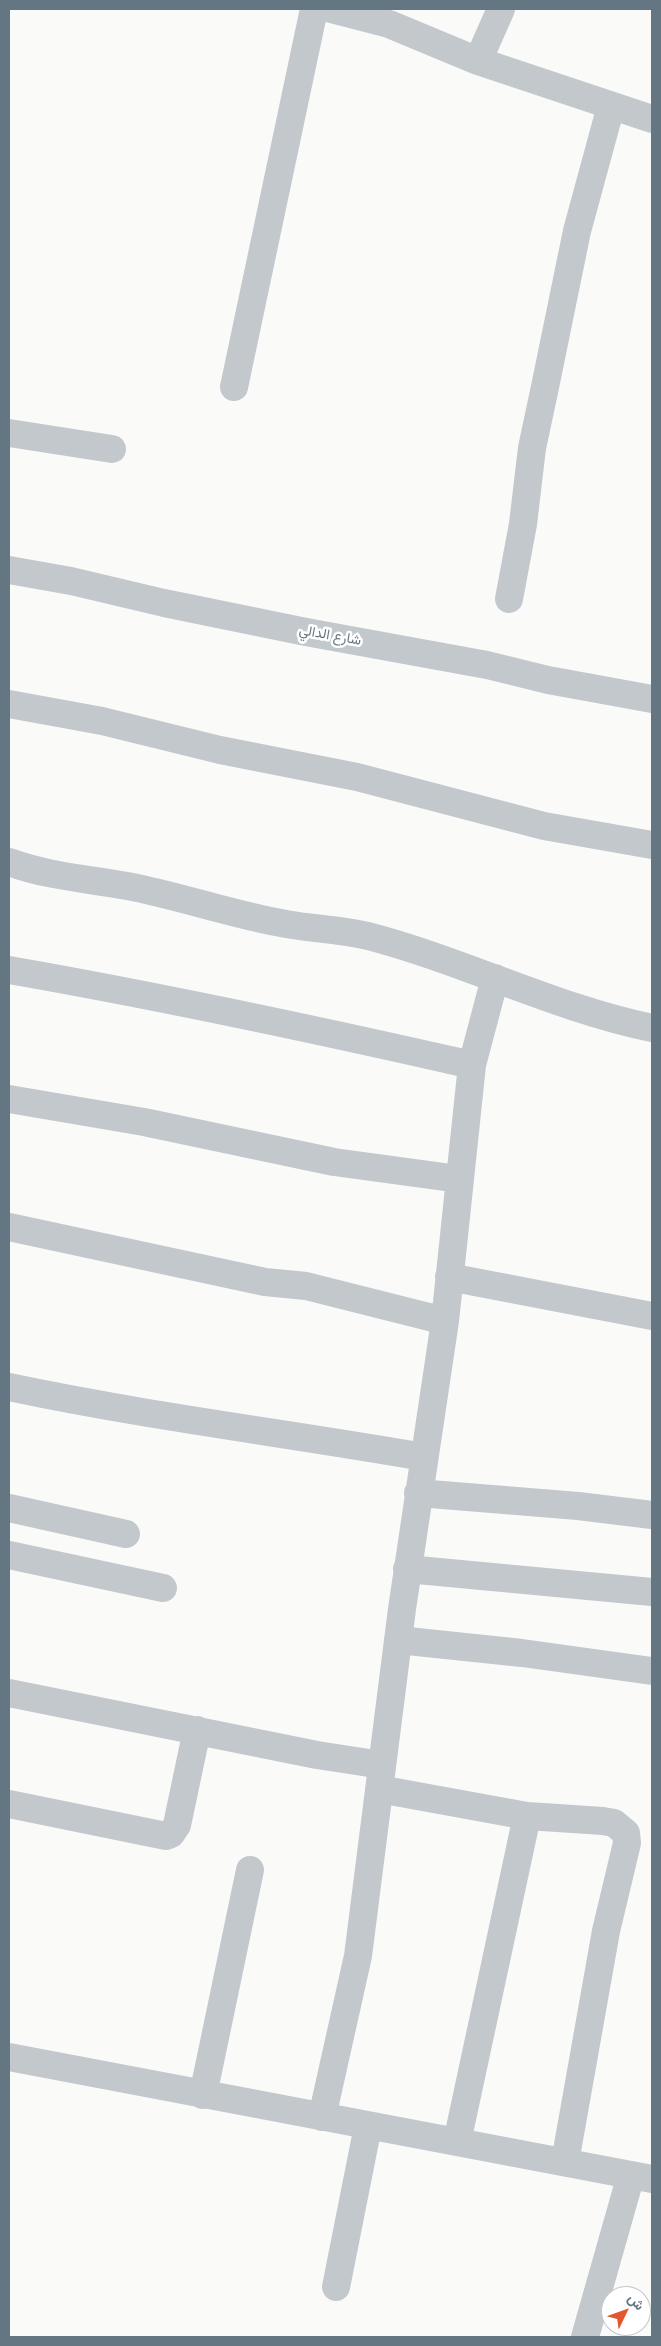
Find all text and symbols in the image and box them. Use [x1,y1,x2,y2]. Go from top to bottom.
street label: شارع الدالي [298,622,362,650]
north arrow [601,2286,651,2336]
text: ش [623,2289,649,2315]

